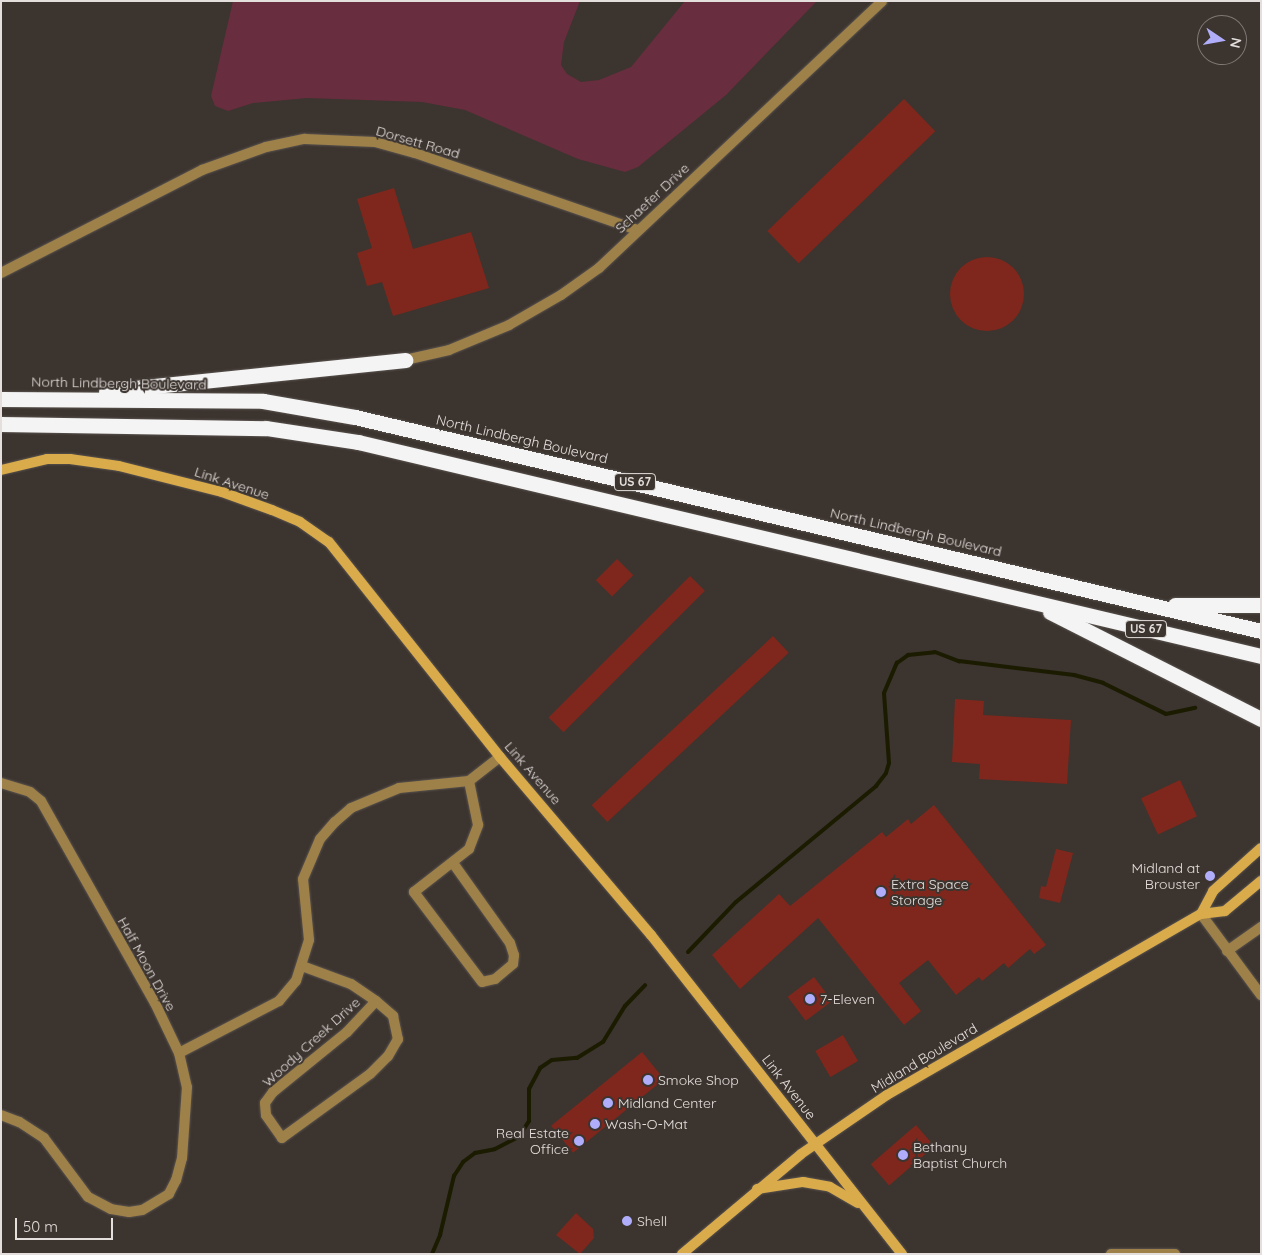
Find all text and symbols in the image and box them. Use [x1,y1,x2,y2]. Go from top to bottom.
north arrow [1197,15,1247,65]
text: N [1226,36,1246,50]
street label: Dorsett Road [374,122,462,162]
street label: Schaefer Drive [612,160,692,236]
street label: North Lindbergh Boulevard [31,373,207,393]
street label: North Lindbergh Boulevard [435,411,609,467]
street label: Link Avenue [192,463,272,503]
road number: US 67 [614,472,656,492]
street label: North Lindbergh Boulevard [829,504,1003,560]
road number: US 67 [1125,620,1167,638]
street label: Link Avenue [501,738,565,808]
place label: Midland at Brouster [1132,860,1200,892]
marker: Midland at Brouster [1204,870,1216,882]
place label: Extra Space Storage [891,876,969,909]
marker: Extra Space Storage [875,886,887,898]
street label: Half Moon Drive [114,914,180,1014]
place label: 7-Eleven [820,991,875,1007]
marker: 7-Eleven [804,993,816,1005]
street label: Woody Creek Drive [259,994,363,1090]
street label: Midland Boulevard [868,1020,980,1096]
street label: Link Avenue [758,1051,820,1123]
place label: Smoke Shop [658,1072,739,1088]
marker: Smoke Shop [642,1074,654,1086]
place label: Midland Center [618,1095,716,1111]
marker: Midland Center [602,1097,614,1109]
place label: Wash-O-Mat [605,1116,688,1132]
marker: Wash-O-Mat [589,1118,601,1130]
place label: Real Estate Office [496,1125,569,1158]
marker: Real Estate Office [573,1135,585,1147]
place label: Bethany Baptist Church [913,1139,1007,1172]
marker: Bethany Baptist Church [897,1149,909,1161]
scale bar [18,1208,115,1240]
place label: Shell [637,1213,667,1229]
marker: Shell [621,1215,633,1227]
text: 50 m [23,1217,58,1236]

